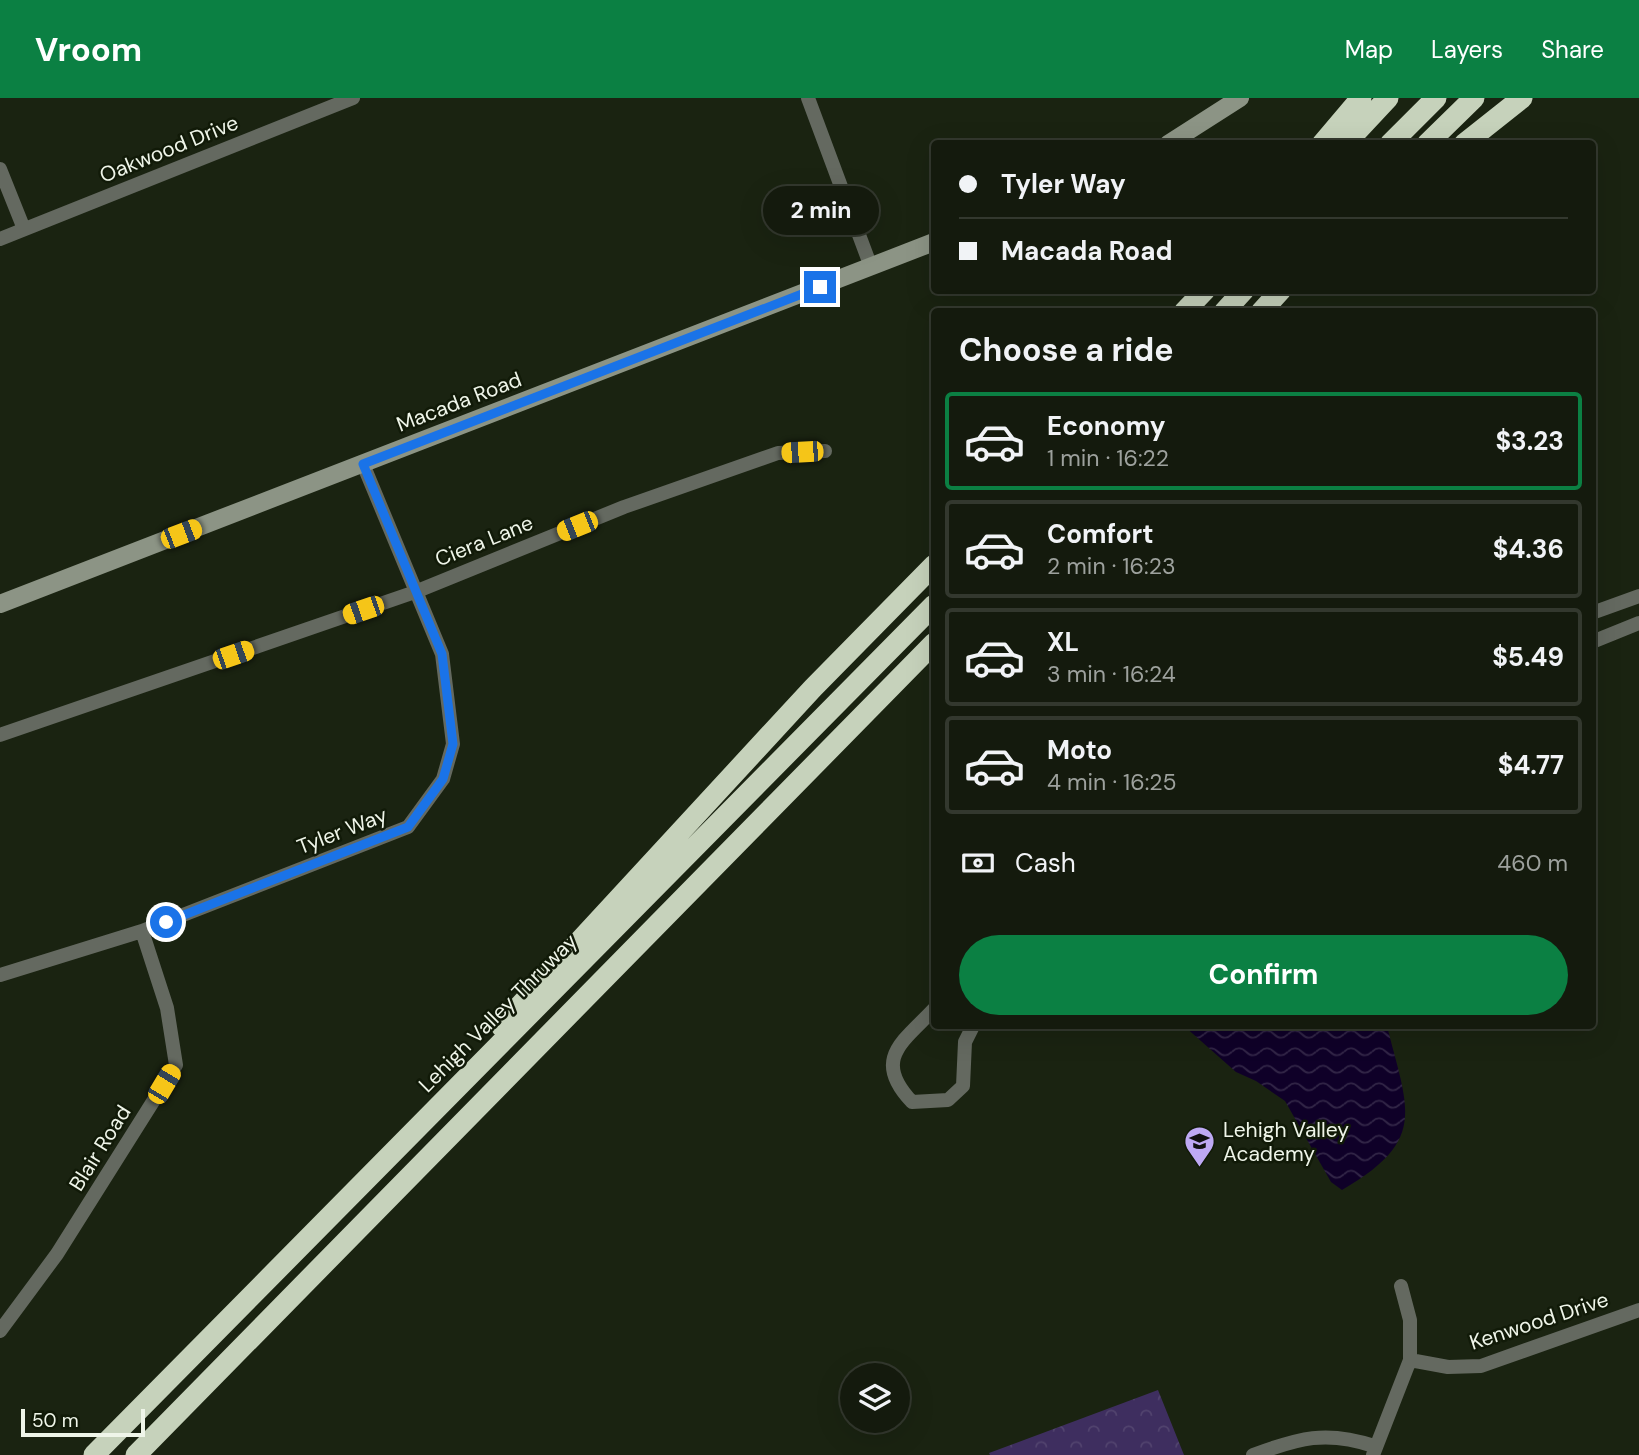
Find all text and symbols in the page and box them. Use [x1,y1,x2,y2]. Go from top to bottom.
text: Vroom [35,28,142,71]
text: Map [1345,34,1393,65]
text: Layers [1431,34,1503,65]
text: Share [1541,34,1604,65]
street label: Oakwood Drive [95,108,243,190]
text: Tyler Way [1001,167,1126,201]
callout: 2 min [762,186,878,234]
text: 2 min [791,195,851,225]
text: Macada Road [1001,234,1172,268]
route end [804,271,836,303]
text: Choose a ride [959,329,1174,371]
street label: Macada Road [393,365,525,439]
text: Economy [1047,409,1165,443]
icon: car [963,410,1026,473]
text: $3.23 [1495,424,1564,458]
car [781,440,824,464]
text: 1 min · 16:22 [1047,443,1169,473]
car [554,508,601,544]
street label: Ciera Lane [431,509,537,573]
car [158,517,205,551]
text: Comfort [1047,517,1153,551]
icon: car [963,518,1026,581]
text: $4.36 [1493,532,1564,566]
text: 2 min · 16:23 [1047,551,1175,581]
car [340,593,387,627]
text: XL [1047,625,1079,659]
icon: car [963,626,1026,689]
car [210,638,257,672]
text: $5.49 [1492,640,1564,674]
text: 3 min · 16:24 [1047,659,1176,689]
text: Moto [1047,733,1112,767]
icon: car [963,734,1026,797]
text: $4.77 [1498,748,1564,782]
text: 4 min · 16:25 [1047,767,1177,797]
street label: Tyler Way [293,801,391,861]
icon: cash [959,844,997,882]
text: Cash [1015,846,1076,880]
text: 460 m [1497,848,1568,878]
route start [150,906,182,938]
street label: Lehigh Valley Thruway [413,927,584,1098]
button: Confirm [959,935,1568,1015]
car [145,1061,184,1107]
street label: Blair Road [63,1100,137,1196]
place label: Lehigh Valley Academy [1223,1116,1349,1168]
school or university icon: Lehigh Valley Academy [1183,1125,1217,1169]
street label: Kenwood Drive [1466,1285,1612,1357]
map controls [840,1363,910,1433]
button: layers [840,1363,910,1433]
scale bar [21,1406,145,1438]
text: 50 m [32,1408,79,1433]

